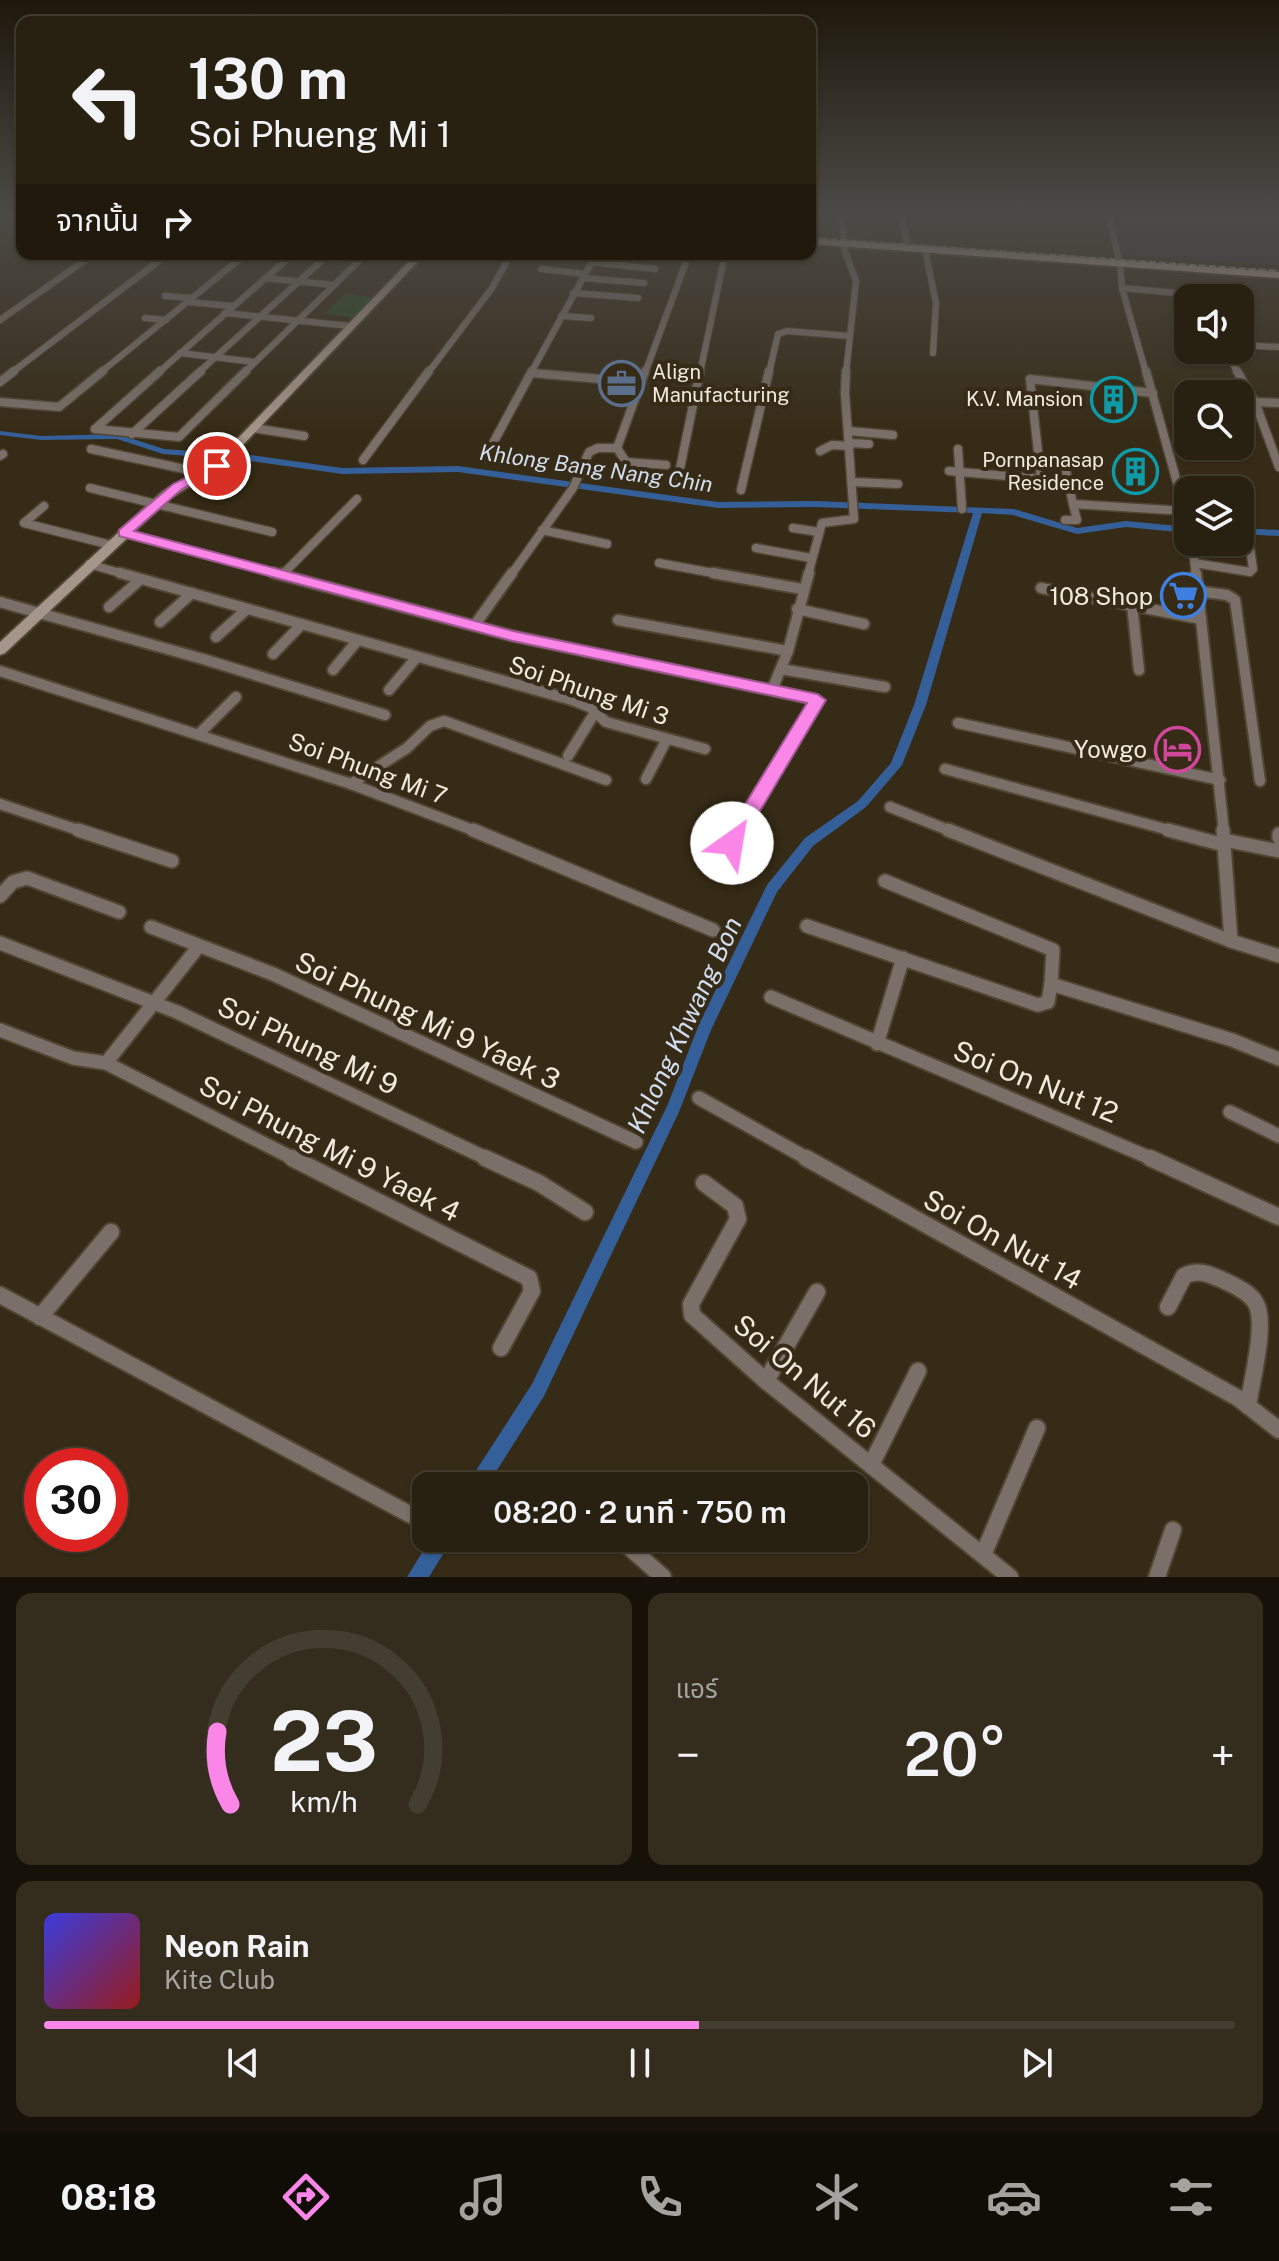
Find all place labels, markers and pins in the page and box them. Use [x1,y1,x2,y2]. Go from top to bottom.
office icon: Align Manufacturing [597,360,645,408]
place label: Align Manufacturing [652,360,790,407]
building icon: K.V. Mansion [1090,375,1138,423]
place label: K.V. Mansion [966,387,1083,411]
pin [183,432,251,500]
place label: Pornpanasap Residence [982,448,1104,495]
building icon: Pornpanasap Residence [1111,448,1159,496]
supermarket icon: 108 Shop [1160,572,1208,620]
place label: 108 Shop [1050,582,1153,610]
hotel icon: Yowgo [1154,725,1202,773]
place label: Yowgo [1074,735,1147,763]

